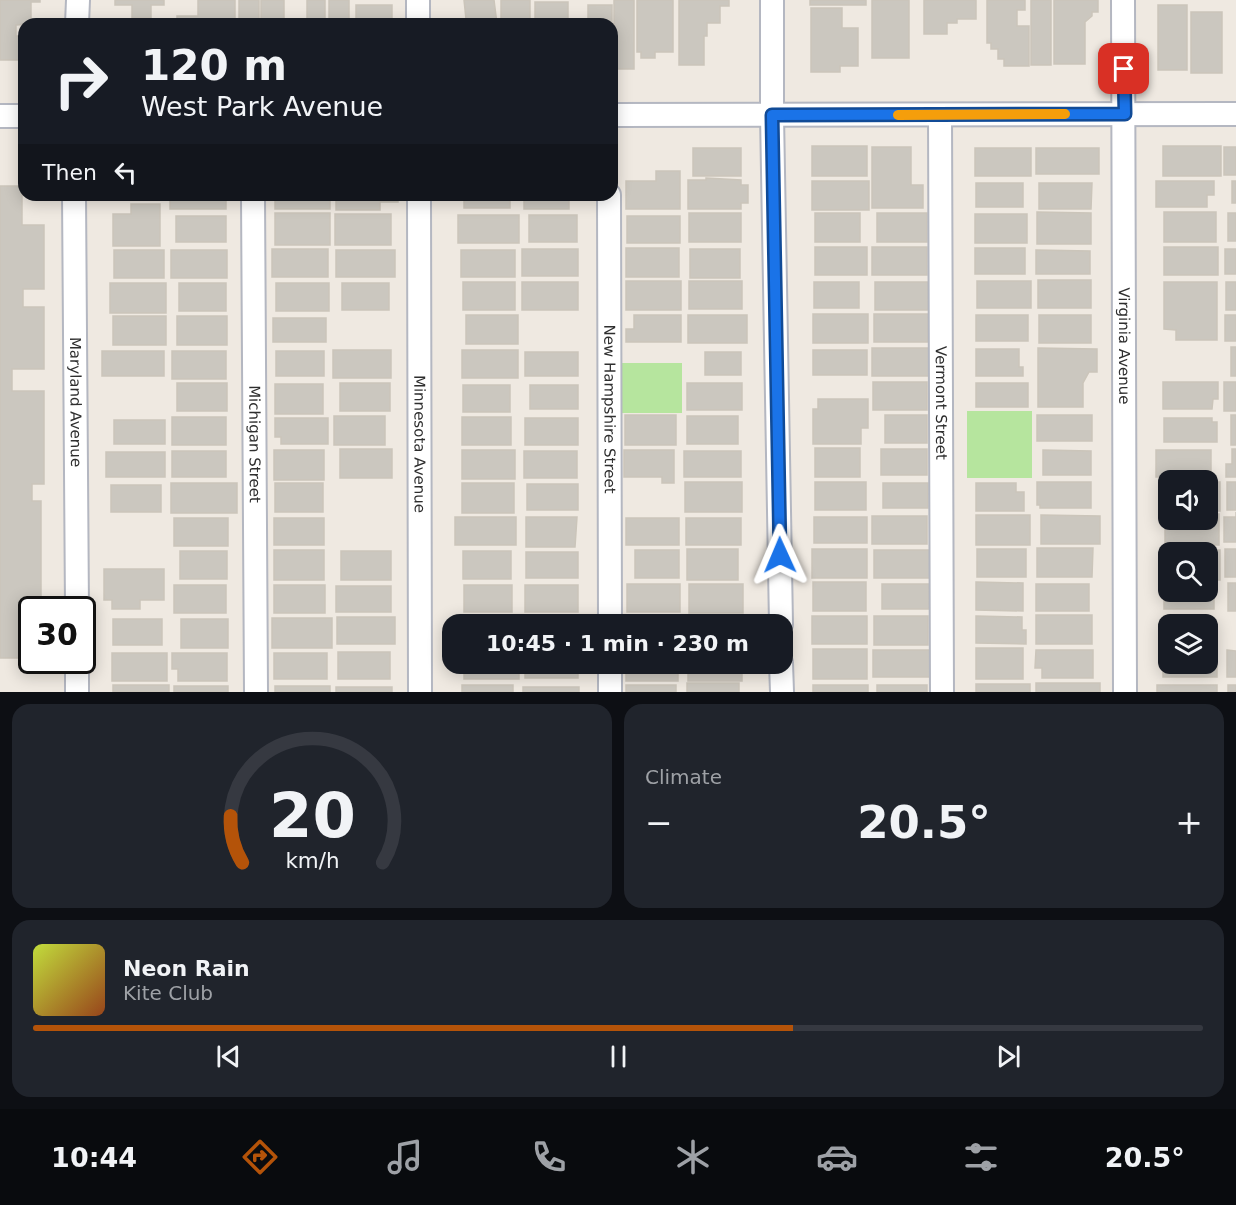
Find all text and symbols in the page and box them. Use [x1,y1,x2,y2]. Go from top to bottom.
text: 120 m [141,41,287,90]
icon: right [42,42,120,120]
pin [1098,43,1149,94]
icon: arrive [1107,52,1140,85]
text: West Park Avenue [141,91,383,122]
icon: left [109,156,142,189]
text: Then [42,160,97,185]
street label: Virginia Avenue [1115,287,1133,405]
street label: New Hampshire Street [600,324,619,494]
street label: Maryland Avenue [66,337,85,467]
street label: Vermont Street [932,346,950,460]
street label: Minnesota Avenue [410,375,429,513]
street label: Michigan Street [245,385,264,503]
map controls [1158,470,1218,674]
button: sound [1158,470,1218,530]
position arrow [748,523,812,587]
button: search [1158,542,1218,602]
speed limit sign: 30 [18,596,96,674]
button: layers [1158,614,1218,674]
text: 10:45 · 1 min · 230 m [486,631,749,656]
text: Climate [645,765,722,789]
text: 20 [269,779,355,852]
text: 20.5° [857,796,991,849]
text: − [645,803,673,842]
text: + [1175,803,1203,842]
text: km/h [285,848,339,873]
text: Neon Rain [123,956,250,981]
text: Kite Club [123,981,213,1005]
icon: previous [212,1040,245,1073]
icon: pause [602,1040,635,1073]
icon: next [992,1040,1025,1073]
icon: directions [239,1136,281,1178]
icon: music [384,1136,426,1178]
icon: phone [528,1136,570,1178]
icon: climate [672,1136,714,1178]
icon: car [816,1136,858,1178]
icon: filters [960,1136,1002,1178]
text: 10:44 [51,1142,137,1173]
text: 20.5° [1105,1142,1185,1173]

